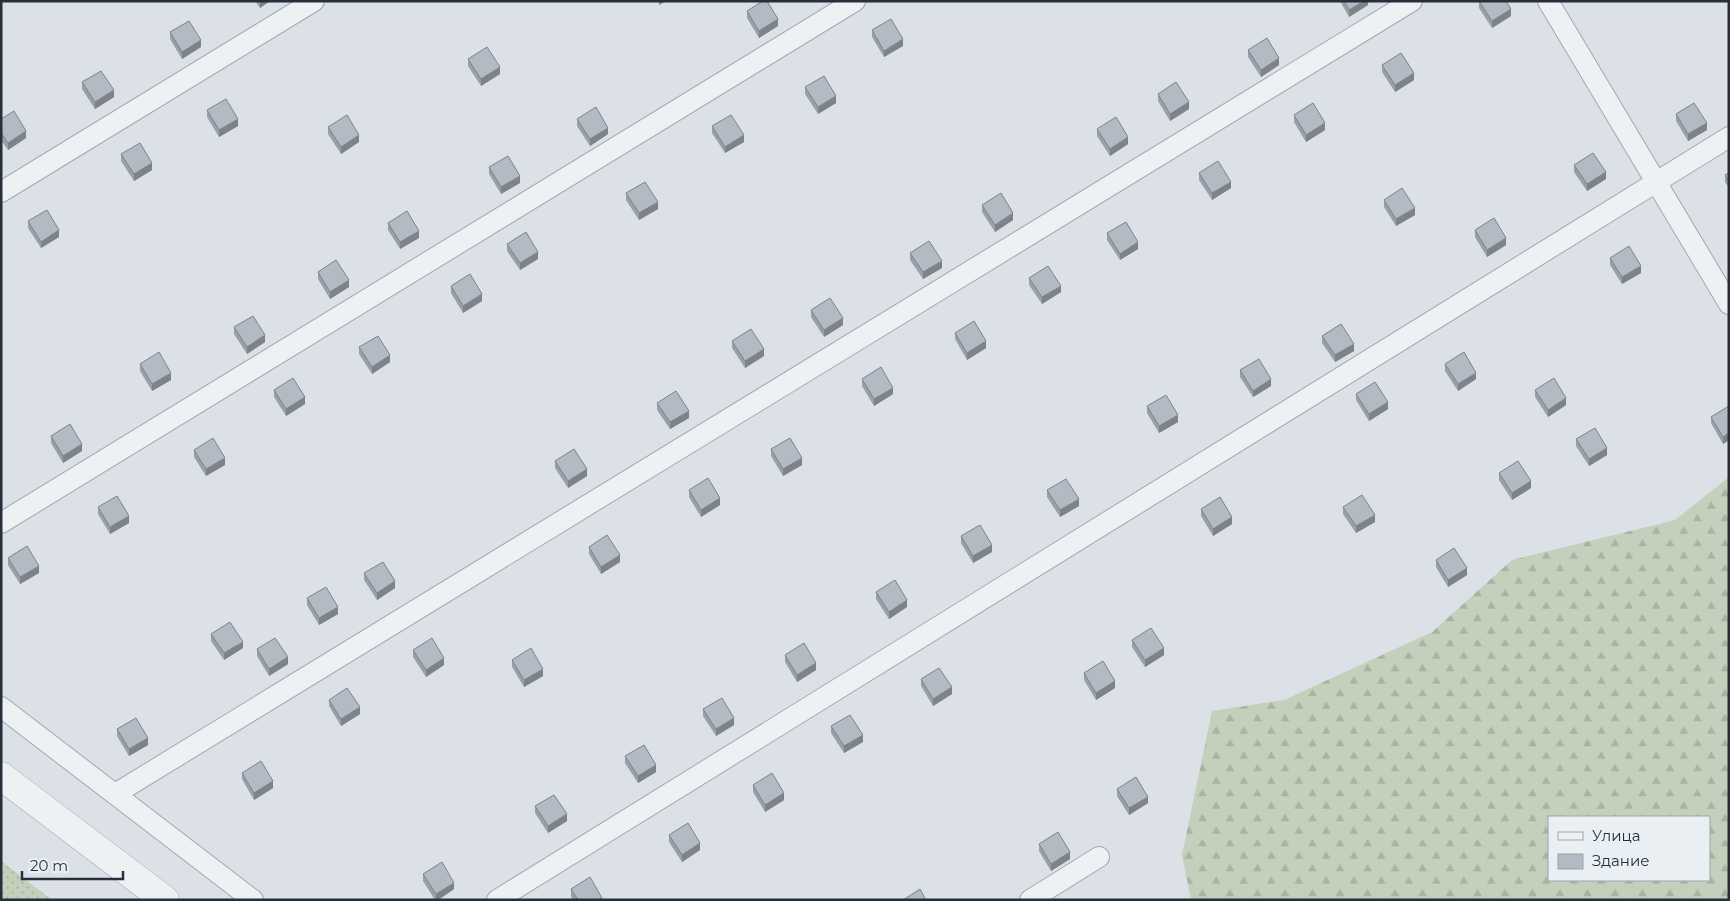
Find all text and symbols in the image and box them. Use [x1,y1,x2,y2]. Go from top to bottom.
legend [1548,816,1710,881]
text: Улица [1592,826,1640,845]
scale bar [22,848,124,880]
text: Здание [1592,851,1650,870]
text: 20 m [30,856,68,875]

